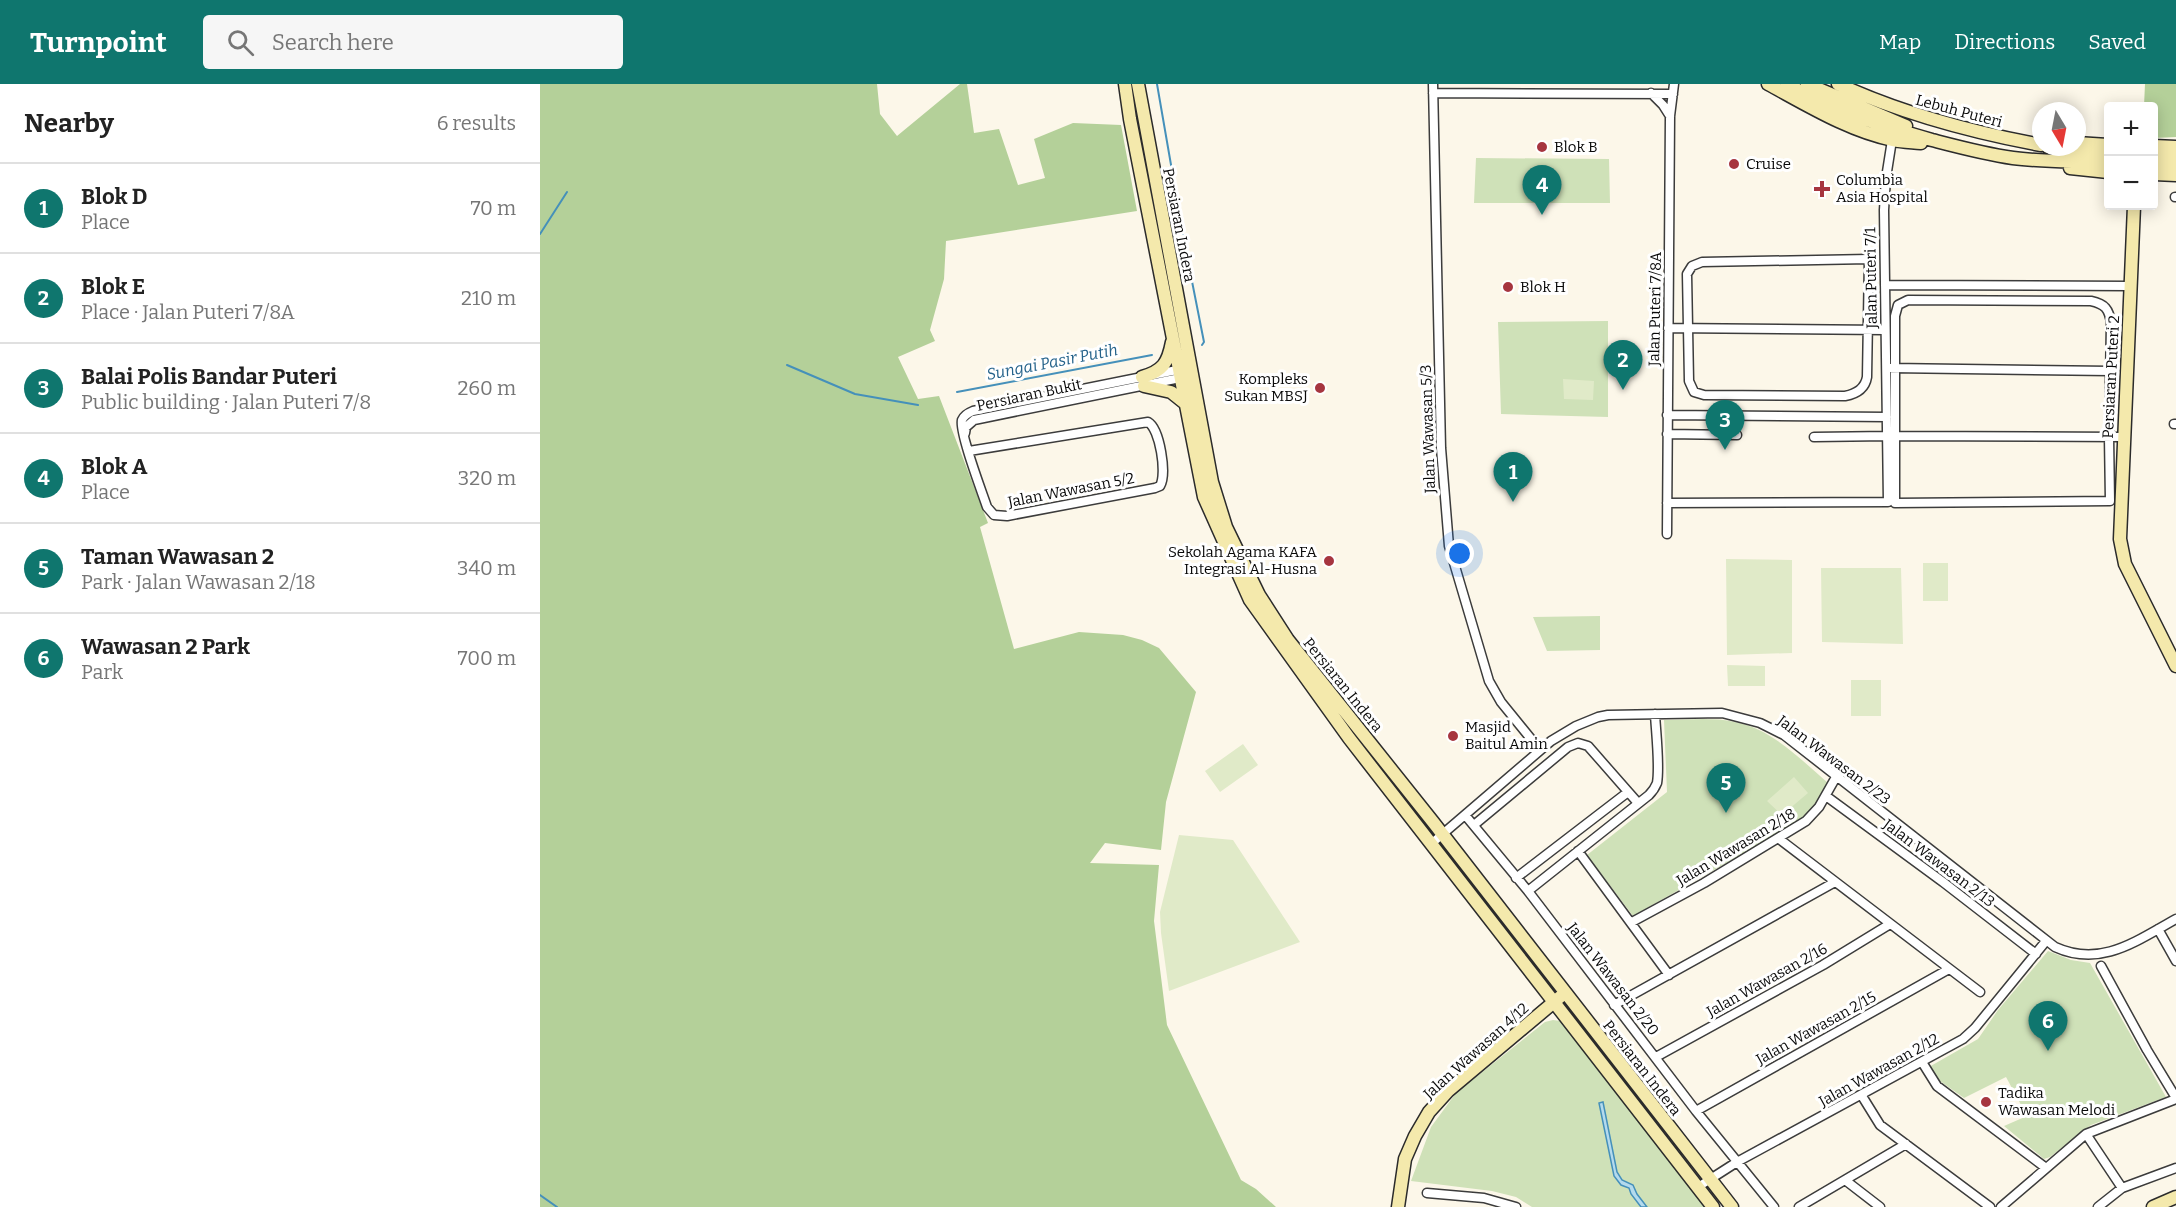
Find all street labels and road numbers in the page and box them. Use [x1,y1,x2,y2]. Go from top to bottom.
street label: Lebuh Puteri [1914,91,2005,131]
street label: Persiaran Indera [1159,166,1199,284]
street label: Jalan Puteri 7/1 [1861,227,1881,330]
street label: Jalan Puteri 7/8A [1645,251,1665,367]
street label: Persiaran Puteri 2 [2099,315,2123,439]
street label: Jalan Wawasan 5/3 [1417,364,1439,495]
street label: Persiaran Bukit [975,375,1084,415]
street label: Jalan Wawasan 5/2 [1005,469,1136,511]
street label: Persiaran Indera [1299,634,1387,736]
street label: Jalan Wawasan 2/23 [1773,711,1894,808]
street label: Jalan Wawasan 2/18 [1672,804,1799,890]
street label: Jalan Wawasan 2/13 [1879,815,1998,911]
street label: Jalan Wawasan 2/20 [1563,918,1663,1039]
street label: Jalan Wawasan 2/16 [1703,939,1831,1021]
street label: Jalan Wawasan 2/15 [1752,988,1879,1069]
street label: Jalan Wawasan 4/12 [1419,999,1532,1104]
street label: Persiaran Indera [1599,1017,1685,1119]
street label: Jalan Wawasan 2/12 [1815,1030,1942,1111]

